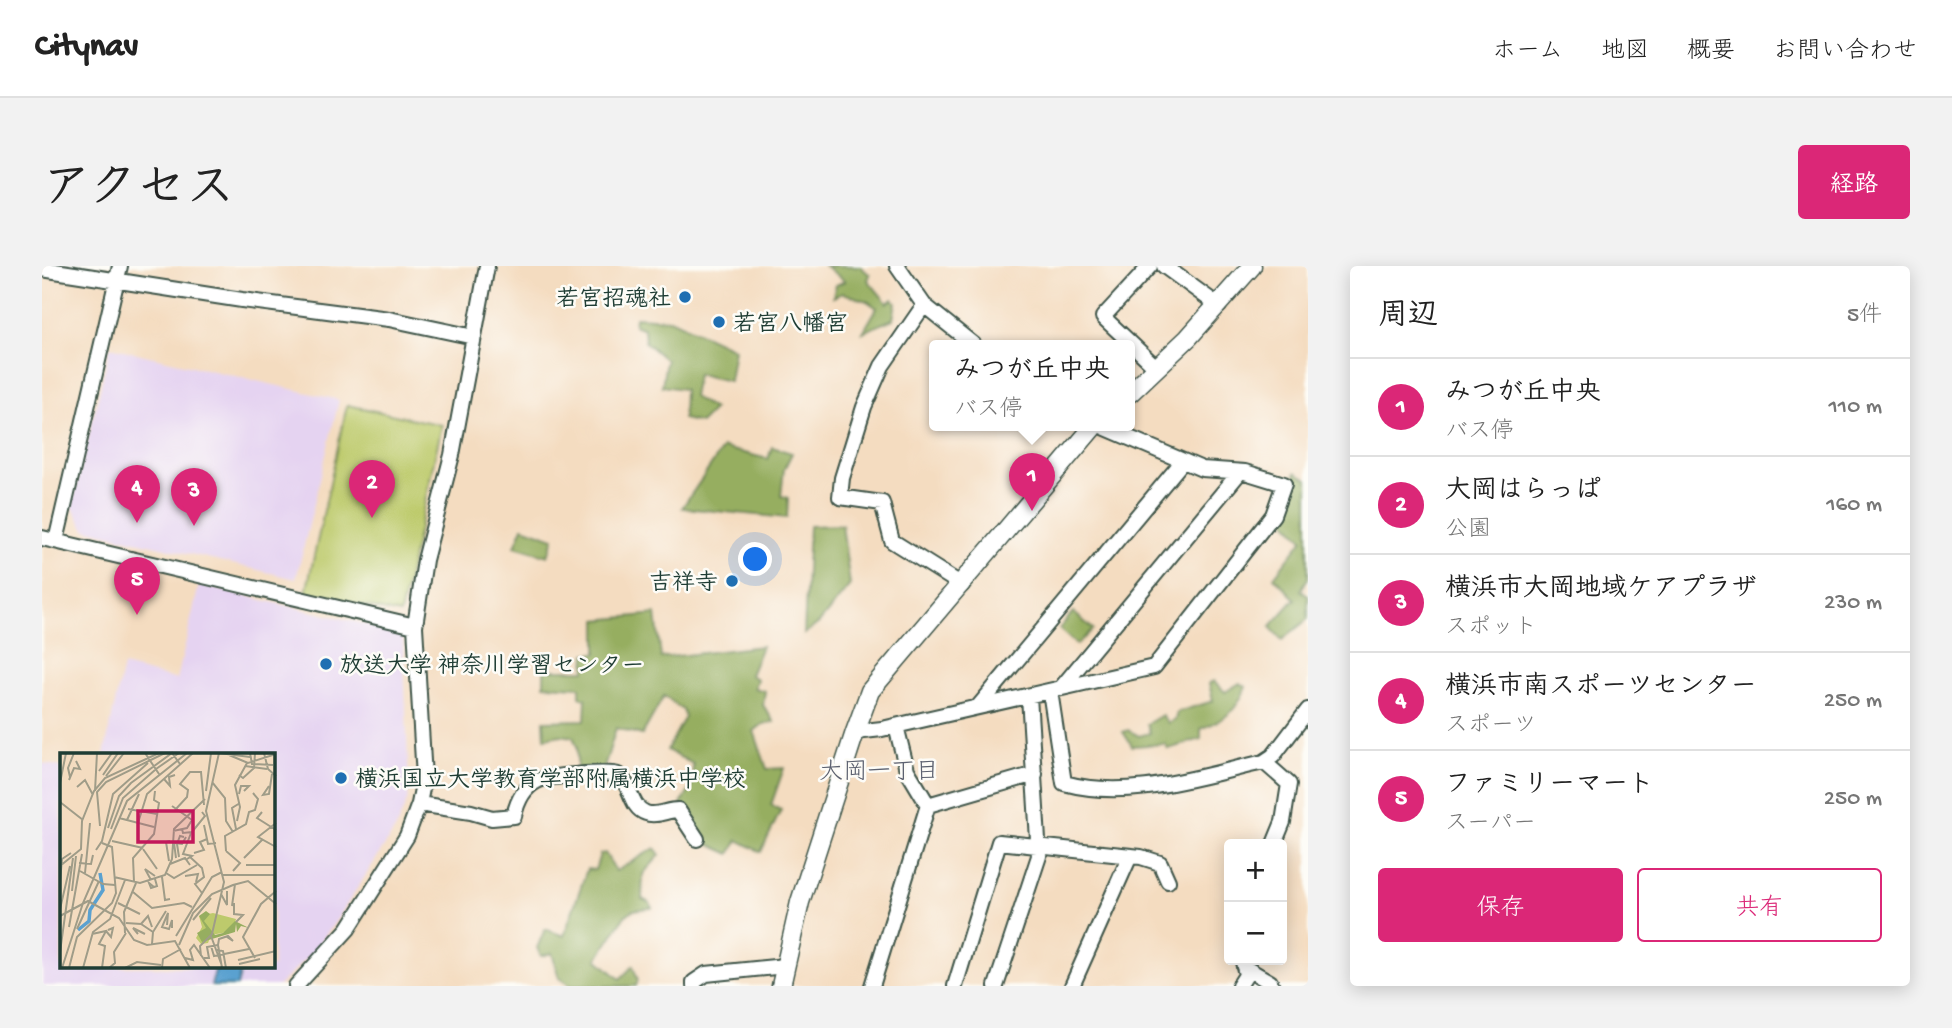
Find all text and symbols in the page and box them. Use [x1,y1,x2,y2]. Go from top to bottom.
text: Citynav [35,29,138,67]
text: ホーム [1492,38,1563,67]
text: 地図 [1601,38,1649,67]
text: 概要 [1687,38,1735,67]
text: お問い合わせ [1773,38,1917,67]
button: 経路 [1798,145,1910,219]
text: アクセス [42,163,235,221]
place label: 若宮招魂社 [556,286,671,314]
marker: 若宮招魂社 [677,289,693,305]
text: 周辺 [1378,300,1438,335]
text: 5件 [1847,303,1882,330]
place label: 若宮八幡宮 [733,311,848,339]
marker: 若宮八幡宮 [711,314,727,330]
popup [929,340,1135,431]
text: みつが丘中央 [954,357,1110,388]
text: みつが丘中央 [1445,379,1601,410]
text: 1 [1396,394,1406,421]
text: 110 m [1829,394,1882,421]
text: バス停 [954,397,1023,424]
text: バス停 [1445,419,1514,446]
pin: 1 [1009,453,1055,511]
pin: 2 [349,460,395,518]
pin: 4 [114,465,160,523]
pin: 3 [171,468,217,526]
text: 大岡はらっぱ [1445,477,1601,508]
text: 2 [1395,492,1407,519]
text: 160 m [1826,492,1882,519]
text: 公園 [1445,517,1491,544]
your location [738,542,772,576]
pin: 5 [114,557,160,615]
place label: 吉祥寺 [649,570,718,598]
marker: 吉祥寺 [724,573,740,589]
text: 横浜市大岡地域ケアプラザ [1445,575,1757,606]
text: 3 [1395,590,1407,617]
text: 230 m [1824,590,1882,617]
text: スポット [1445,615,1537,642]
place label: 放送大学 神奈川学習センター [340,652,644,681]
marker: 放送大学 神奈川学習センター [318,656,334,672]
text: 横浜市南スポーツセンター [1445,673,1756,704]
text: 4 [1396,688,1406,715]
text: 250 m [1824,688,1882,715]
text: スポーツ [1445,713,1537,740]
inset map [60,753,275,968]
district label: 大岡一丁目 [819,759,939,788]
place label: 横浜国立大学教育学部附属横浜中学校 [355,767,746,795]
marker: 横浜国立大学教育学部附属横浜中学校 [333,770,349,786]
text: ファミリーマート [1445,771,1654,802]
text: 5 [1395,786,1407,813]
text: 250 m [1824,786,1882,813]
text: スーパー [1445,811,1536,838]
map controls [1224,839,1287,965]
button: + [1224,839,1287,902]
button: 保存 [1378,868,1623,942]
button: 共有 [1637,868,1882,942]
button: − [1224,902,1287,965]

